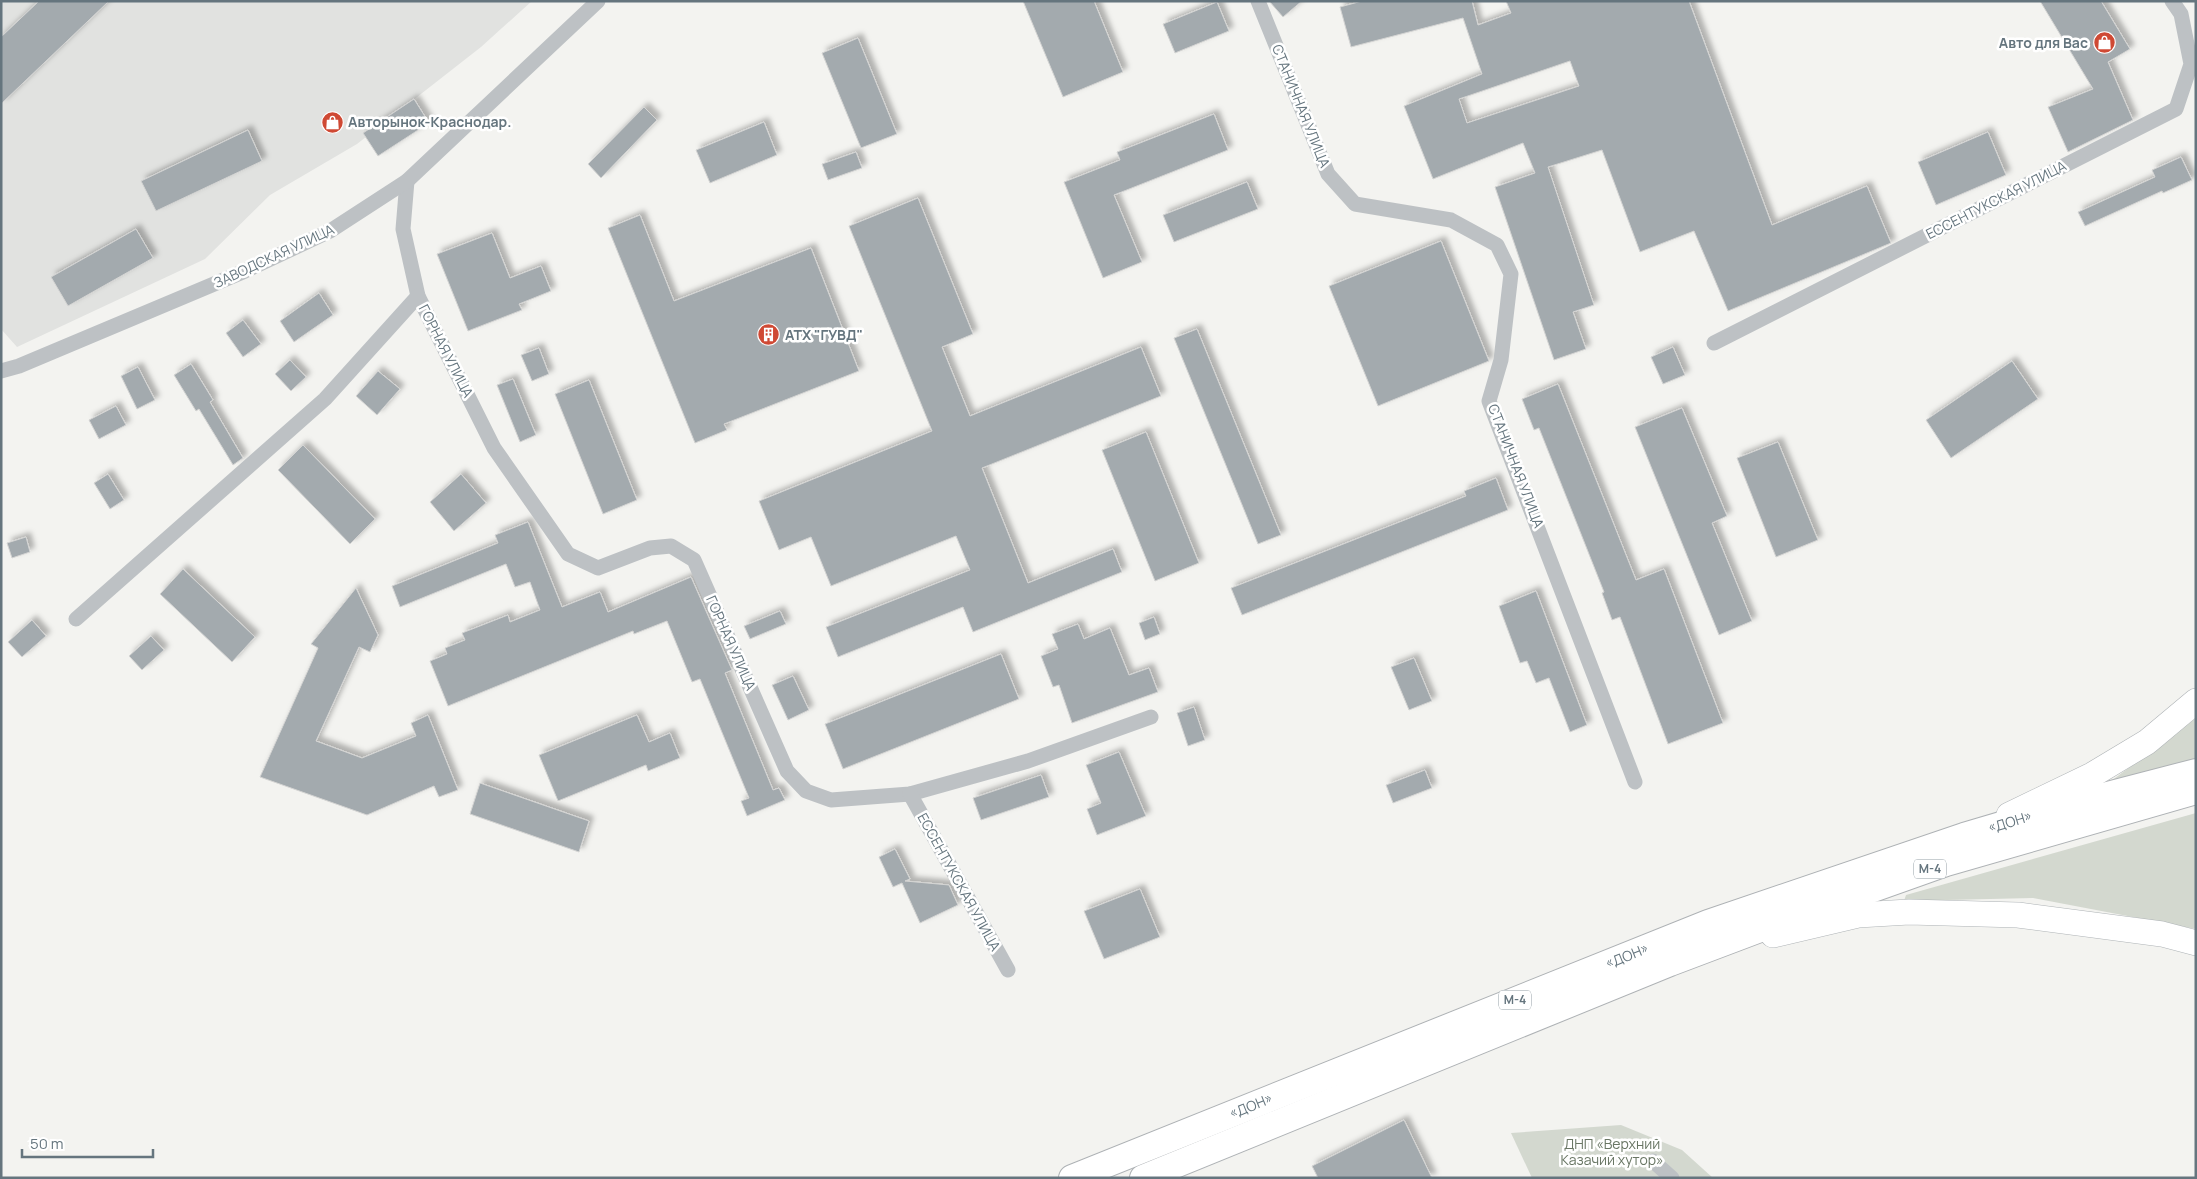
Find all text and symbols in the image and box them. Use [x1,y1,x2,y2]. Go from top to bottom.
shop icon: Авто для Вас [2092,31,2116,55]
place label: Авто для Вас [1999,33,2088,52]
street label: СТАНИЧНАЯ УЛИЦА [1268,41,1335,170]
shop icon: Авторынок-Краснодар. [320,110,344,134]
place label: Авторынок-Краснодар. [348,112,511,131]
street label: ЕССЕНТУКСКАЯ УЛИЦА [1922,156,2069,243]
street label: ЗАВОДСКАЯ УЛИЦА [210,219,337,292]
street label: ГОРНАЯ УЛИЦА [415,301,478,401]
building icon: АТХ "ГУВД" [757,323,781,347]
place label: АТХ "ГУВД" [785,325,863,344]
street label: СТАНИЧНАЯ УЛИЦА [1484,401,1549,531]
street label: ГОРНАЯ УЛИЦА [702,592,761,693]
street label: «ДОН» [1986,806,2034,837]
street label: ЕССЕНТУКСКАЯ УЛИЦА [914,809,1005,954]
road number: М-4 [1914,860,1946,879]
street label: «ДОН» [1602,938,1651,973]
road number: М-4 [1499,990,1531,1010]
street label: «ДОН» [1226,1088,1275,1123]
scale bar [22,1126,154,1158]
text: 50 m [30,1133,64,1154]
park label: ДНП «Верхний Казачий хутор» [1560,1134,1664,1169]

